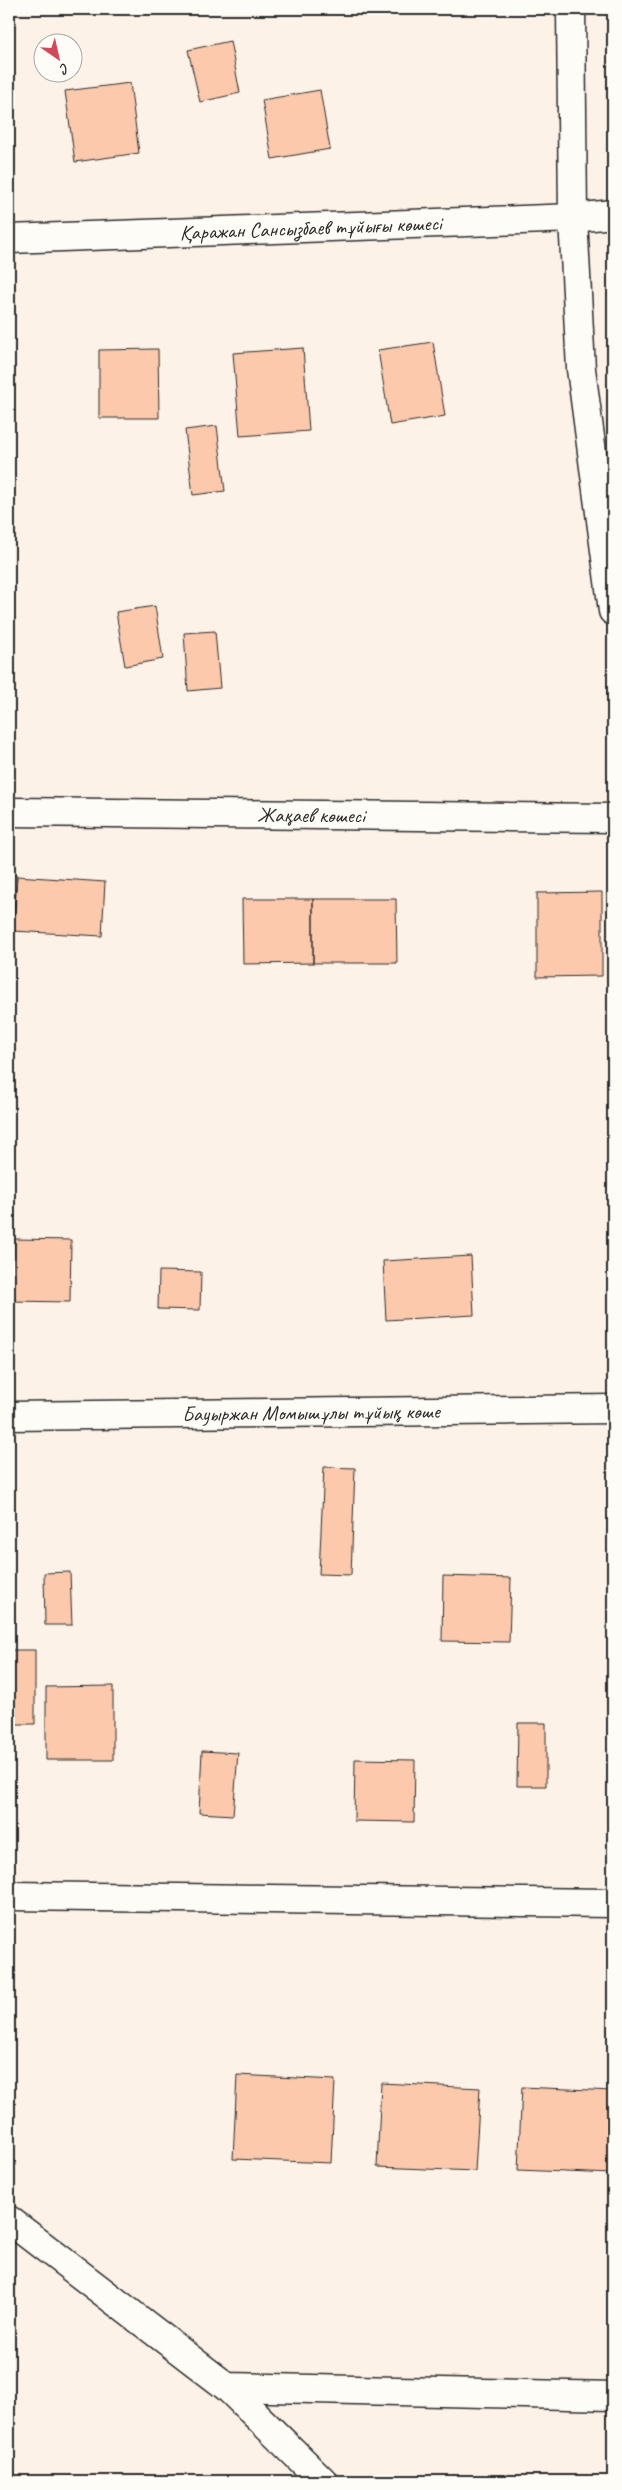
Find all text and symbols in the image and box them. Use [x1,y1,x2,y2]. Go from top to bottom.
north arrow [32,32,82,82]
text: С [56,59,73,79]
street label: Қаражан Сансызбаев тұйығы көшесі [179,210,445,246]
street label: Жақаев көшесі [257,801,368,829]
street label: Бауыржан Момышұлы тұйық көше [182,1398,442,1427]

